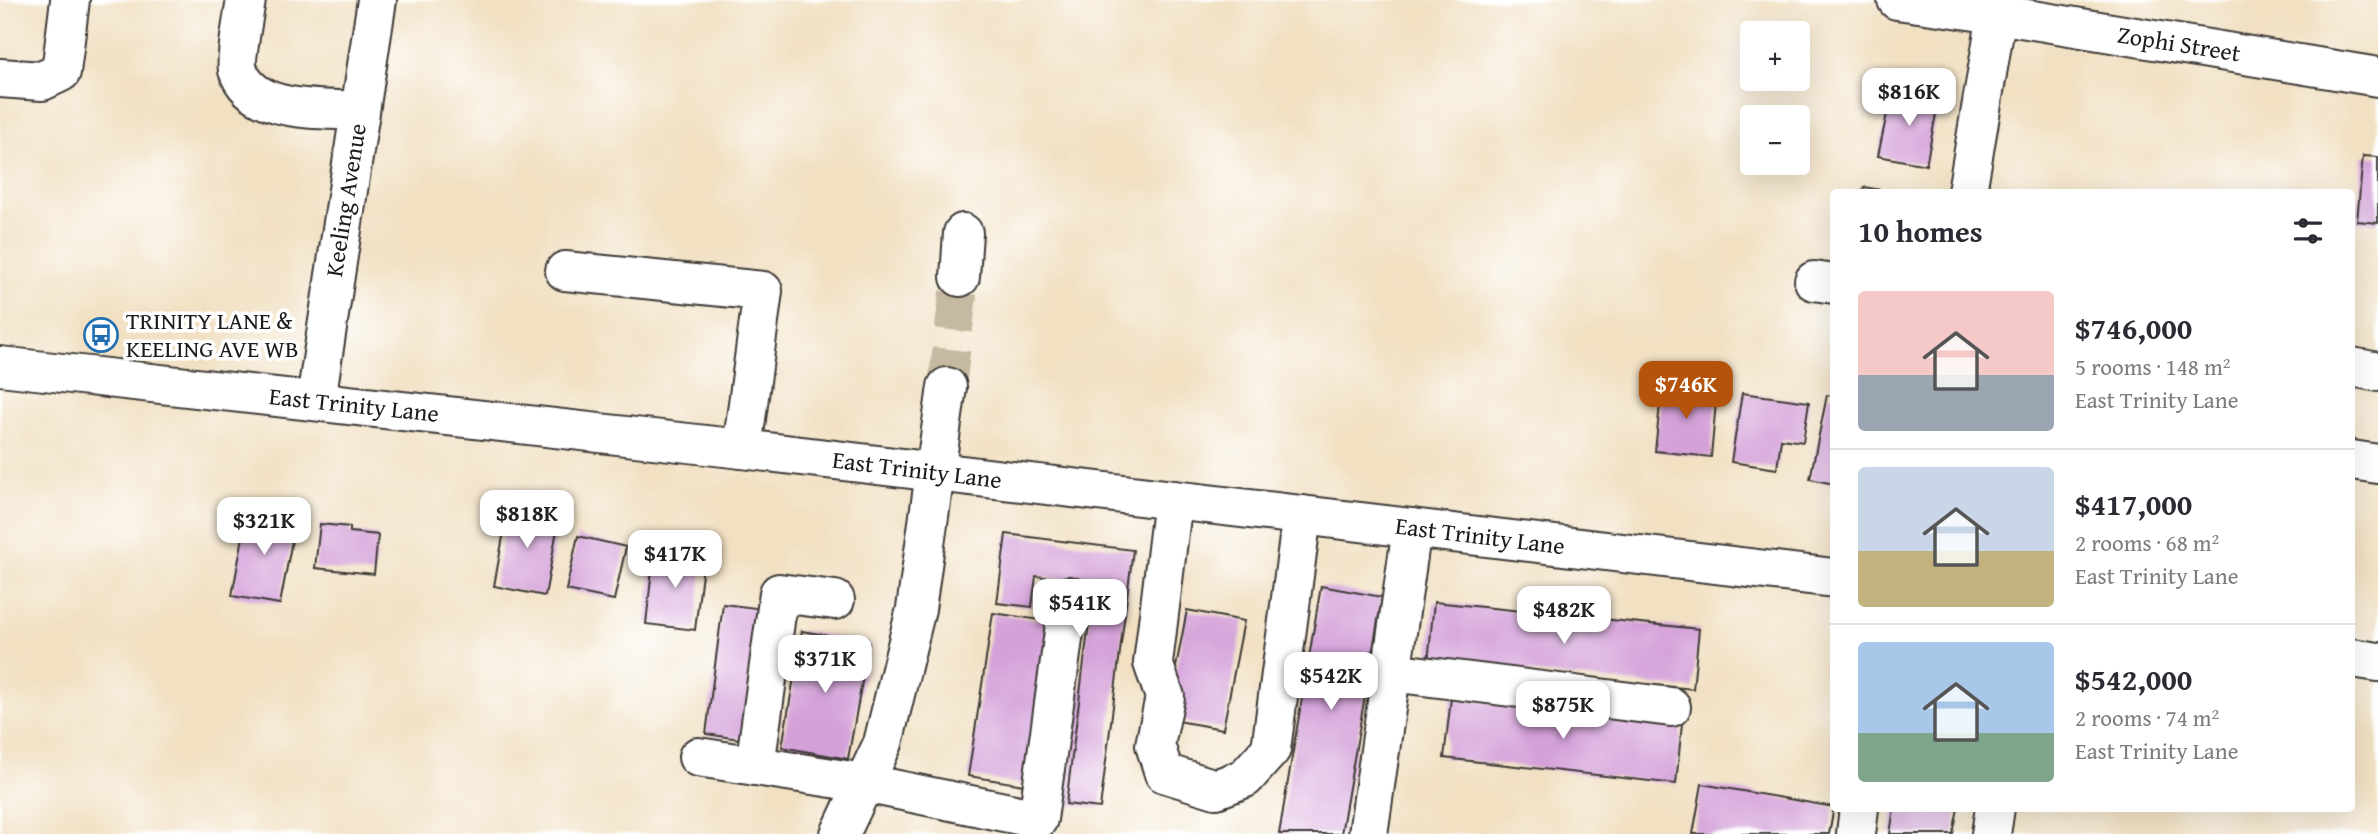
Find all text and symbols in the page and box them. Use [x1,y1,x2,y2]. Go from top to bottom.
street label: Zophi Street [2115,17,2244,71]
map controls [1740,21,1810,175]
button: + [1740,21,1810,91]
pin: $816K [1860,68,1958,128]
text: $816K [1878,74,1940,107]
button: − [1740,105,1810,175]
street label: Keeling Avenue [316,121,375,279]
text: 10 homes [1858,209,1983,253]
icon: filters [2289,212,2327,250]
place label: TRINITY LANE & KEELING AVE WB [126,303,299,366]
text: $746,000 [2075,306,2192,350]
bus stop icon: TRINITY LANE & KEELING AVE WB [82,316,120,354]
icon: home [1914,319,1998,403]
text: 5 rooms · 148 m² [2075,350,2230,383]
pin: $746K [1637,362,1735,421]
text: $746K [1655,367,1717,400]
street label: East Trinity Lane [267,378,441,431]
text: East Trinity Lane [2075,383,2238,416]
street label: East Trinity Lane [830,442,1004,497]
text: $417,000 [2075,482,2192,526]
pin: $818K [478,490,576,550]
icon: home [1914,495,1998,579]
text: $818K [496,496,558,529]
pin: $321K [215,498,313,557]
text: $321K [233,503,295,536]
street label: East Trinity Lane [1393,508,1567,563]
text: 2 rooms · 68 m² [2075,526,2219,559]
pin: $417K [626,530,724,590]
text: $417K [644,536,706,569]
text: East Trinity Lane [2075,559,2238,592]
pin: $541K [1031,580,1129,639]
text: $541K [1049,585,1111,618]
pin: $482K [1515,586,1613,646]
text: $482K [1533,592,1595,625]
pin: $371K [776,636,874,695]
text: $371K [794,641,856,674]
pin: $542K [1282,652,1380,712]
text: $542,000 [2075,657,2192,701]
text: $542K [1300,658,1362,691]
icon: home [1914,670,1998,754]
pin: $875K [1514,682,1612,741]
text: $875K [1532,687,1594,720]
text: 2 rooms · 74 m² [2075,701,2219,734]
text: East Trinity Lane [2075,734,2238,767]

